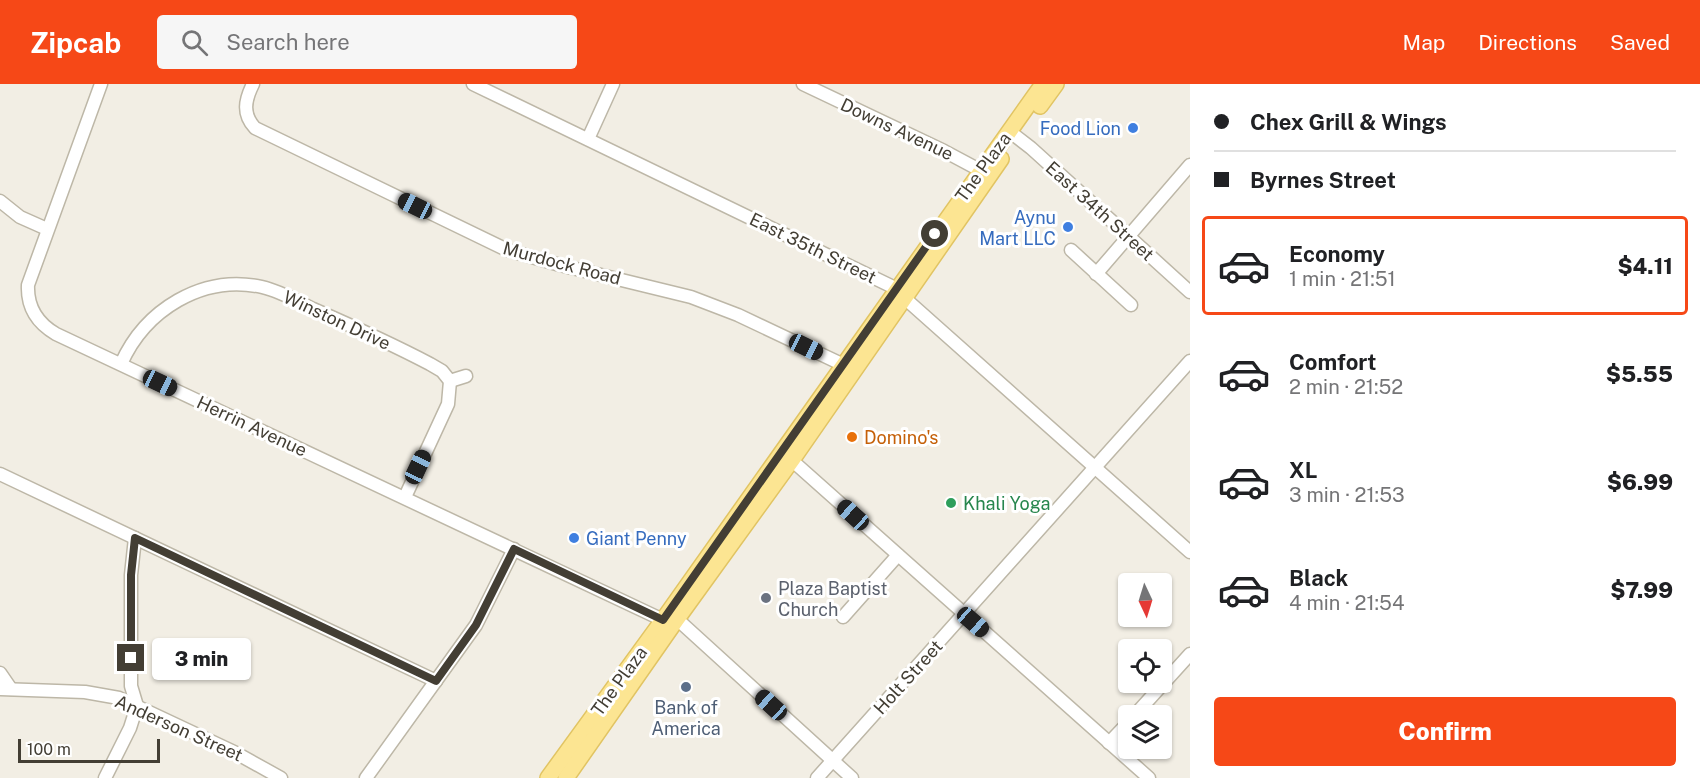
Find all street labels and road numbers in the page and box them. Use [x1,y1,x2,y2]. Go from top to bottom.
street label: Downs Avenue [837,94,957,164]
street label: The Plaza [951,128,1015,206]
street label: East 34th Street [1042,157,1158,265]
street label: East 35th Street [746,208,880,288]
street label: Murdock Road [501,237,623,289]
street label: Winston Drive [280,286,394,354]
street label: Herrin Avenue [194,391,310,461]
street label: Holt Street [869,636,947,718]
street label: The Plaza [587,642,651,720]
street label: Anderson Street [112,690,246,766]

